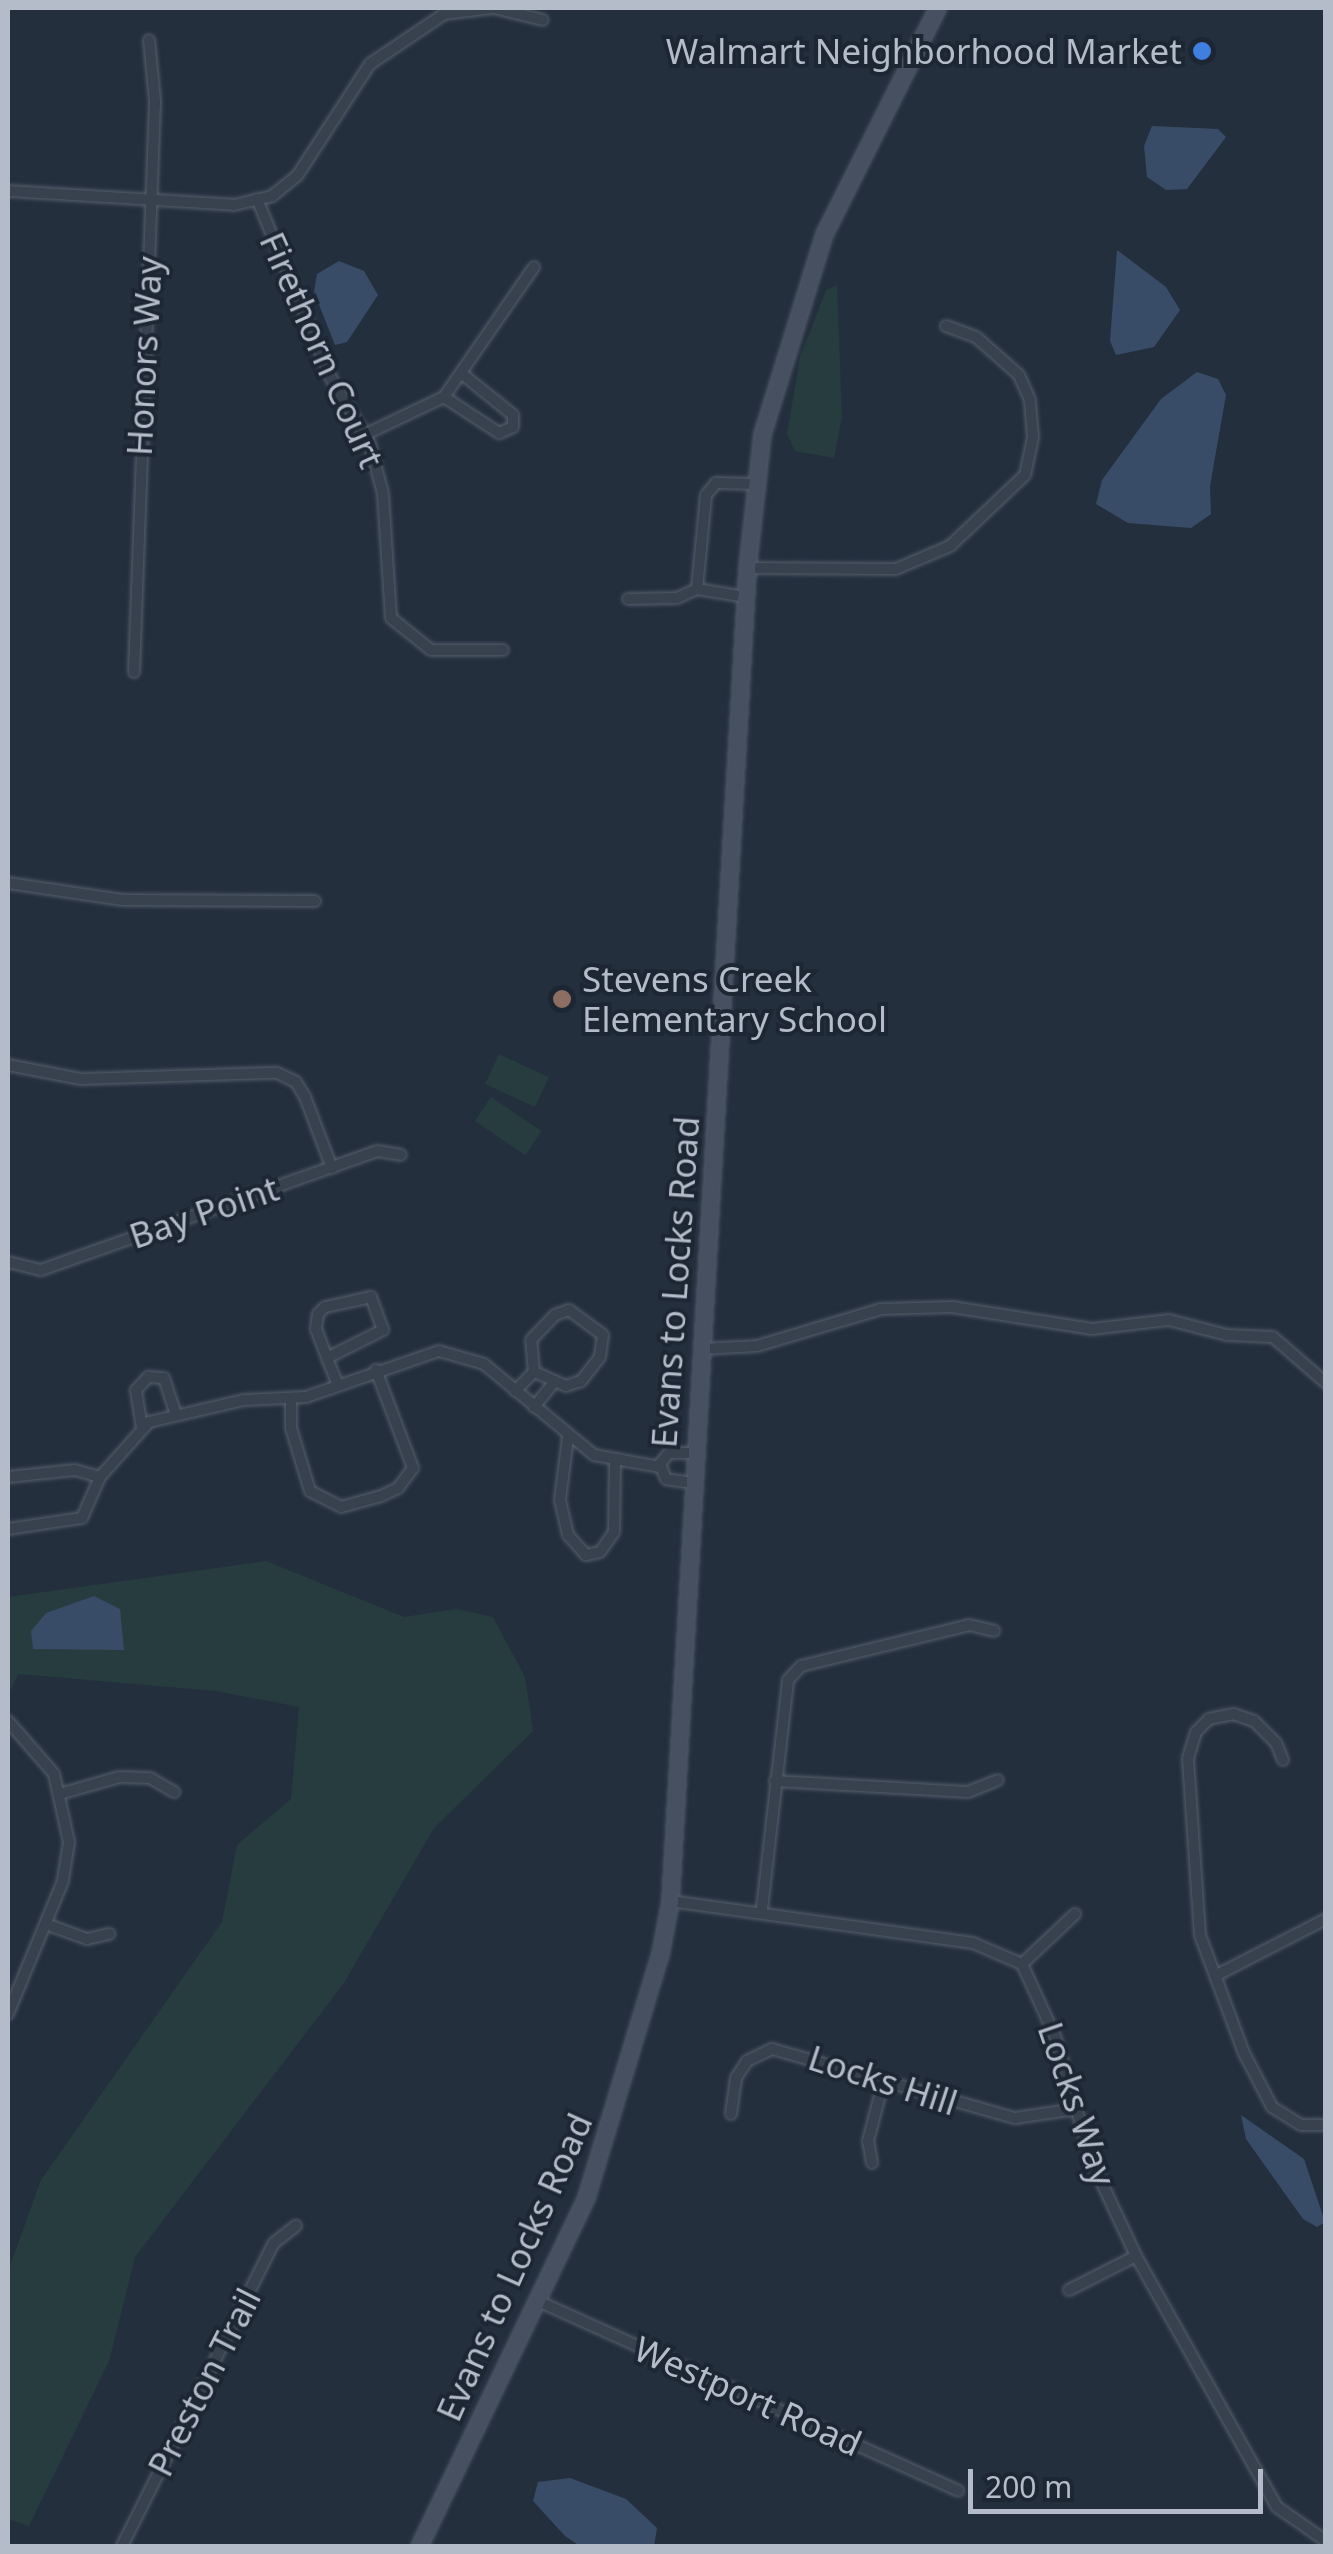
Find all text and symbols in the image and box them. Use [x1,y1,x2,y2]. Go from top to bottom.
place label: Walmart Neighborhood Market [666,30,1182,72]
marker: Walmart Neighborhood Market [1191,40,1213,62]
street label: Firethorn Court [251,226,393,474]
street label: Honors Way [118,255,170,457]
place label: Stevens Creek Elementary School [582,958,887,1040]
marker: Stevens Creek Elementary School [551,988,573,1010]
street label: Evans to Locks Road [642,1115,708,1449]
street label: Bay Point [124,1167,284,1257]
street label: Locks Way [1029,2017,1125,2191]
street label: Locks Hill [803,2036,963,2124]
street label: Evans to Locks Road [427,2107,601,2427]
street label: Preston Trail [139,2281,269,2483]
street label: Westport Road [628,2327,868,2465]
scale bar [973,2449,1268,2511]
text: 200 m [985,2466,1072,2507]

